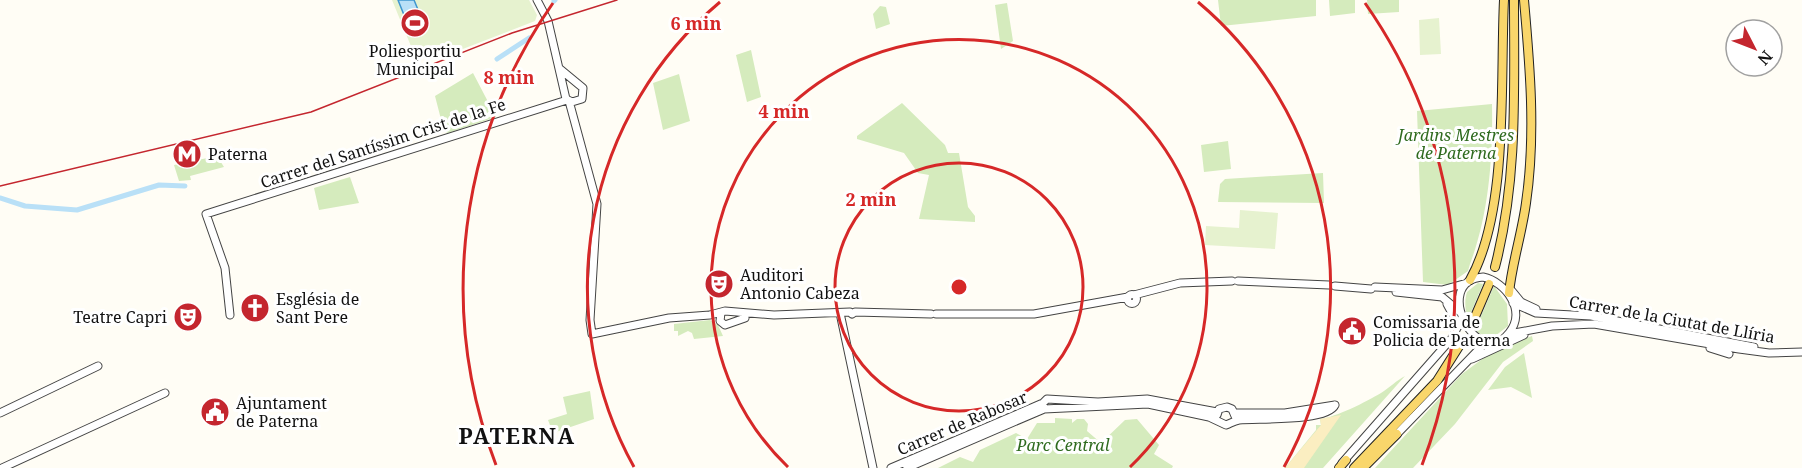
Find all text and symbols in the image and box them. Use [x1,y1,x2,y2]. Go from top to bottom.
sports icon: Poliesportiu Municipal [399,7,431,39]
text: 6 min [671,11,721,35]
north arrow [1724,18,1784,78]
place label: Poliesportiu Municipal [369,40,461,80]
text: N [1752,46,1778,70]
text: 8 min [484,65,534,89]
street label: Carrer del Santíssim Crist de la Fe [257,93,509,193]
text: 4 min [759,99,809,123]
park label: Jardins Mestres de Paterna [1395,124,1514,164]
metro station icon: Paterna [171,138,203,170]
place label: Paterna [208,143,268,165]
text: 2 min [846,187,896,211]
place label: Auditori Antonio Cabeza [740,264,860,304]
theatre icon: Auditori Antonio Cabeza [703,268,735,300]
centre of rings [949,277,969,297]
place label: Església de Sant Pere [276,288,359,328]
street label: Carrer de la Ciutat de Llíria [1567,290,1777,348]
church icon: Església de Sant Pere [239,292,271,324]
theatre icon: Teatre Capri [172,301,204,333]
place label: Teatre Capri [73,306,167,328]
place label: Comissaria de Policia de Paterna [1373,311,1510,351]
public building icon: Comissaria de Policia de Paterna [1336,315,1368,347]
street label: Carrer de Rabosar [894,386,1031,460]
place label: Ajuntament de Paterna [236,392,327,432]
public building icon: Ajuntament de Paterna [199,396,231,428]
district label: PATERNA [459,420,575,450]
park label: Parc Central [1016,434,1110,456]

